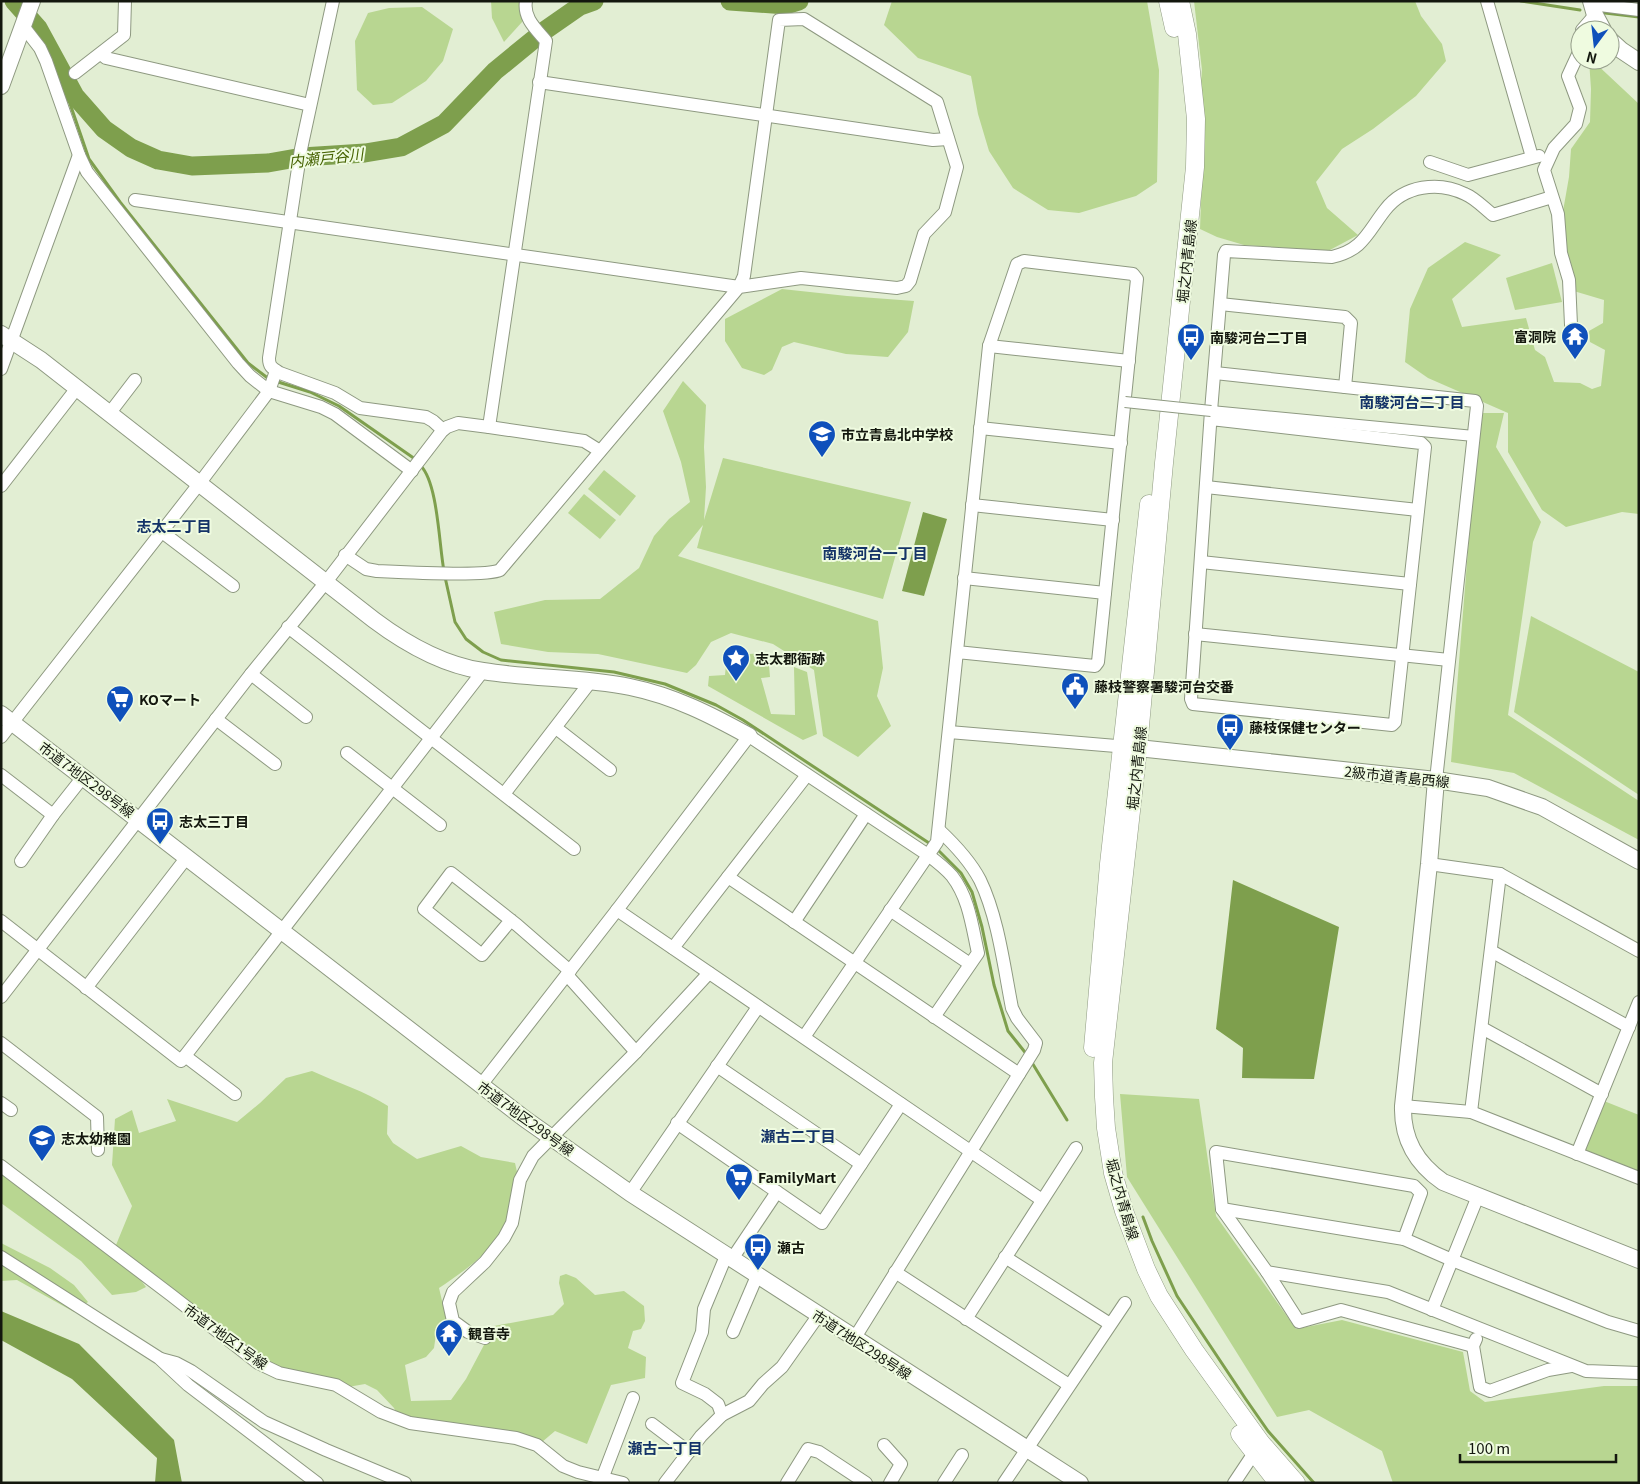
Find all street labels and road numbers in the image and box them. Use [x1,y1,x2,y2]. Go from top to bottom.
street label: 堀之内青島線 [1172,218,1200,304]
street label: 堀之内青島線 [1122,725,1150,811]
street label: 市道7地区298号線 [35,736,139,822]
street label: 2級市道青島西線 [1343,761,1451,791]
street label: 市道7地区298号線 [474,1076,578,1160]
street label: 堀之内青島線 [1102,1156,1144,1242]
street label: 市道7地区1号線 [180,1299,272,1373]
street label: 市道7地区298号線 [808,1304,916,1384]

